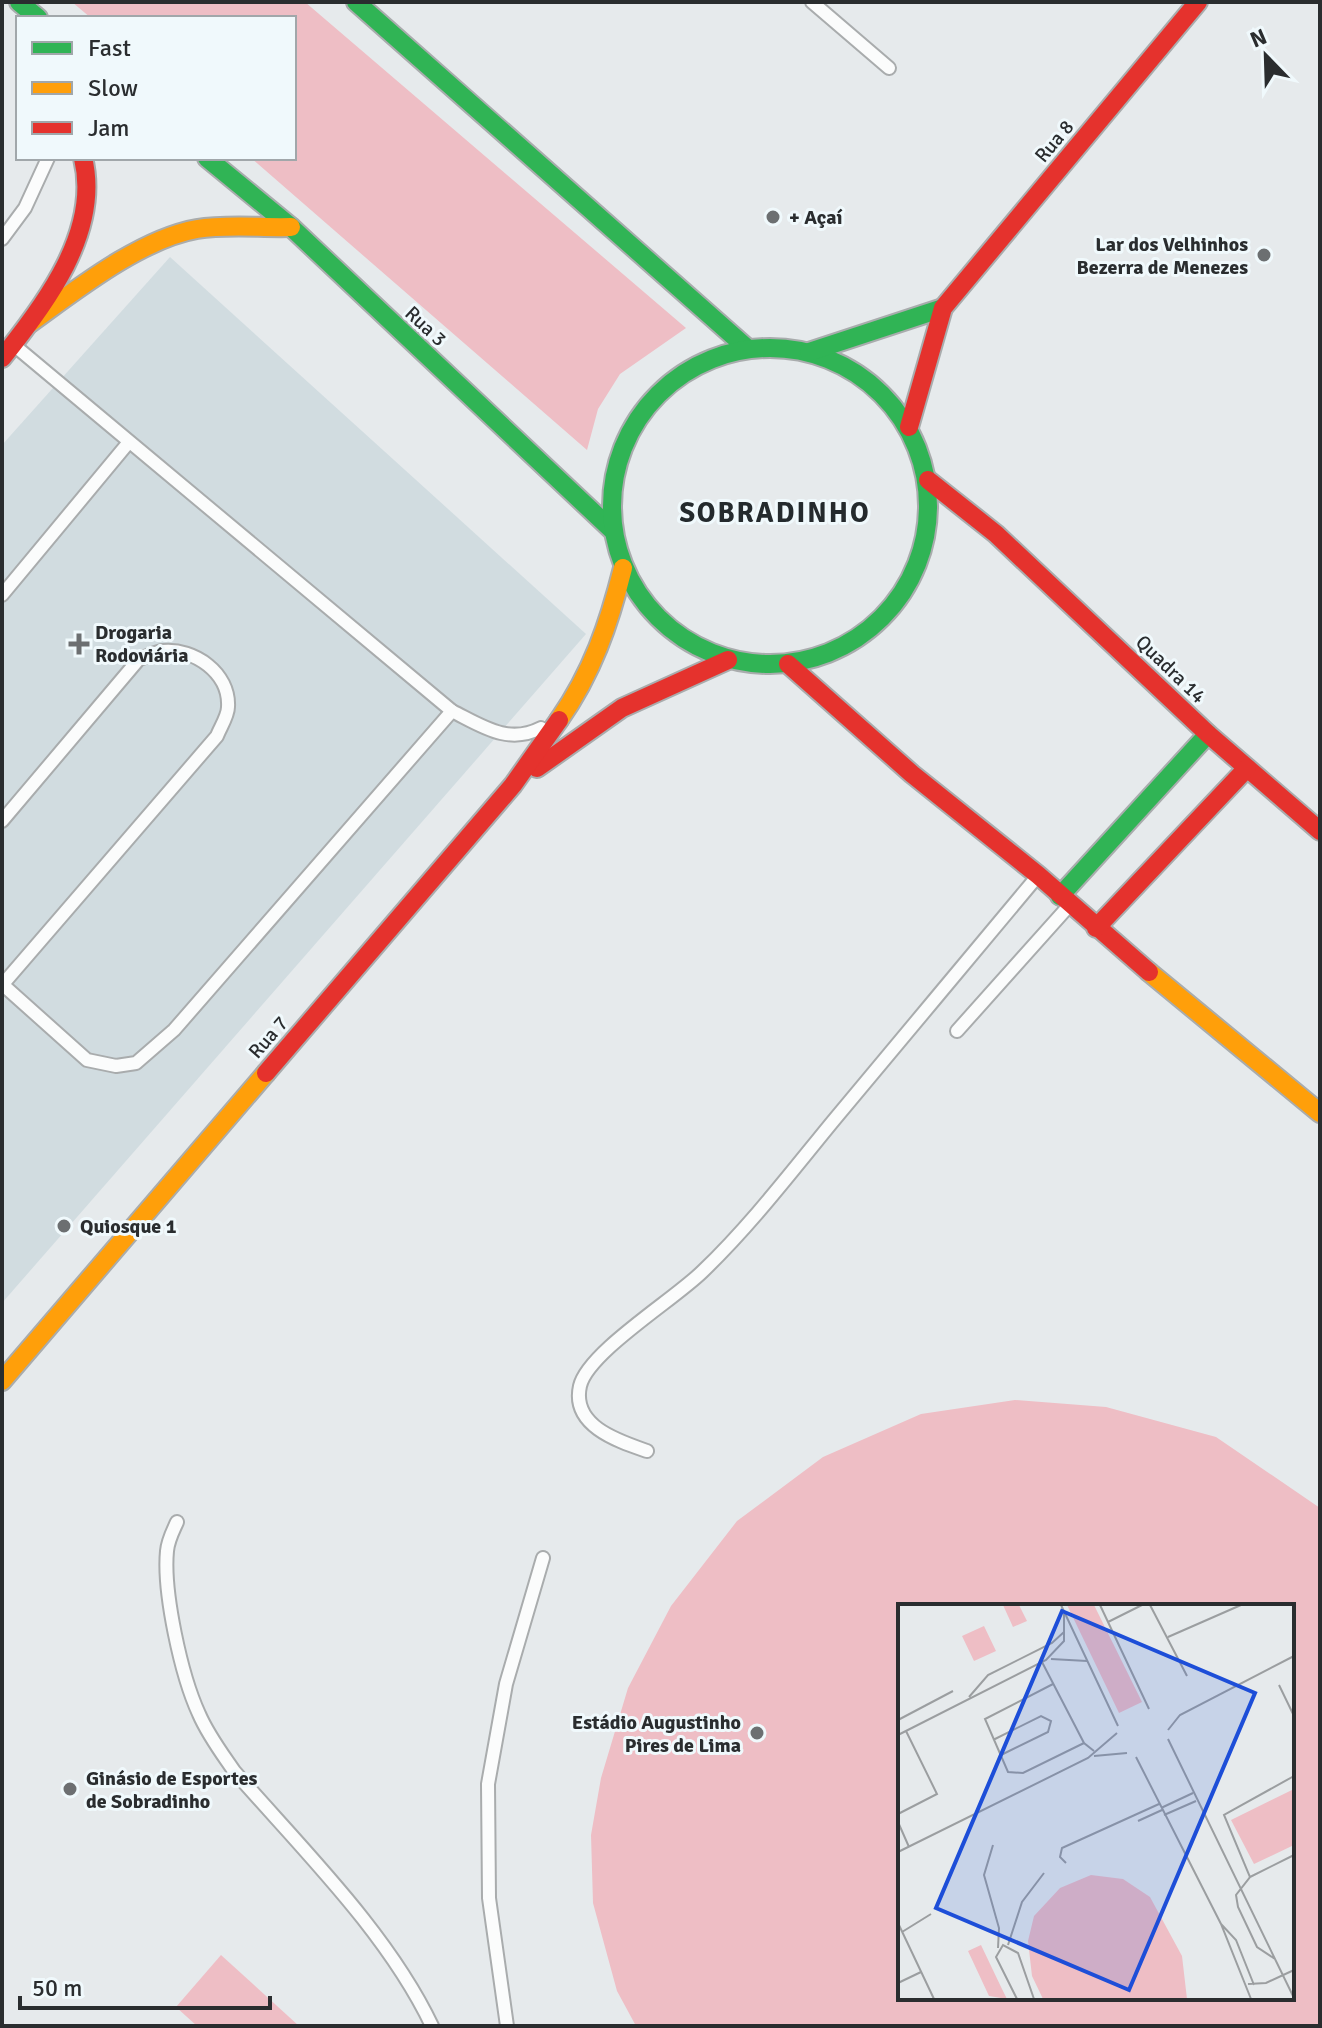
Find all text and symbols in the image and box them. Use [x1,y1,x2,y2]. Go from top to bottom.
legend [16,16,296,160]
north arrow [1226,16,1306,96]
text: N [1246,23,1271,53]
text: Fast [88,33,131,63]
text: Slow [88,73,138,103]
text: Jam [88,113,129,143]
street label: Rua 8 [1029,115,1079,168]
place label: + Açaí [789,205,843,230]
marker: + Açaí [764,208,782,226]
place label: Lar dos Velhinhos Bezerra de Menezes [1077,232,1248,280]
marker: Lar dos Velhinhos Bezerra de Menezes [1255,246,1273,264]
street label: Rua 3 [400,301,452,352]
district label: SOBRADINHO [679,496,871,530]
place label: Drogaria Rodoviária [95,620,188,668]
street label: Quadra 14 [1130,630,1211,709]
marker: Drogaria Rodoviária [70,635,88,653]
street label: Rua 7 [243,1011,294,1064]
place label: Quiosque 1 [80,1214,177,1239]
marker: Quiosque 1 [55,1217,73,1235]
inset map [898,1604,1294,2000]
place label: Estádio Augustinho Pires de Lima [572,1710,741,1758]
marker: Estádio Augustinho Pires de Lima [748,1724,766,1742]
place label: Ginásio de Esportes de Sobradinho [86,1766,258,1814]
marker: Ginásio de Esportes de Sobradinho [61,1780,79,1798]
scale bar [20,1960,270,2010]
text: 50 m [32,1973,82,2003]

